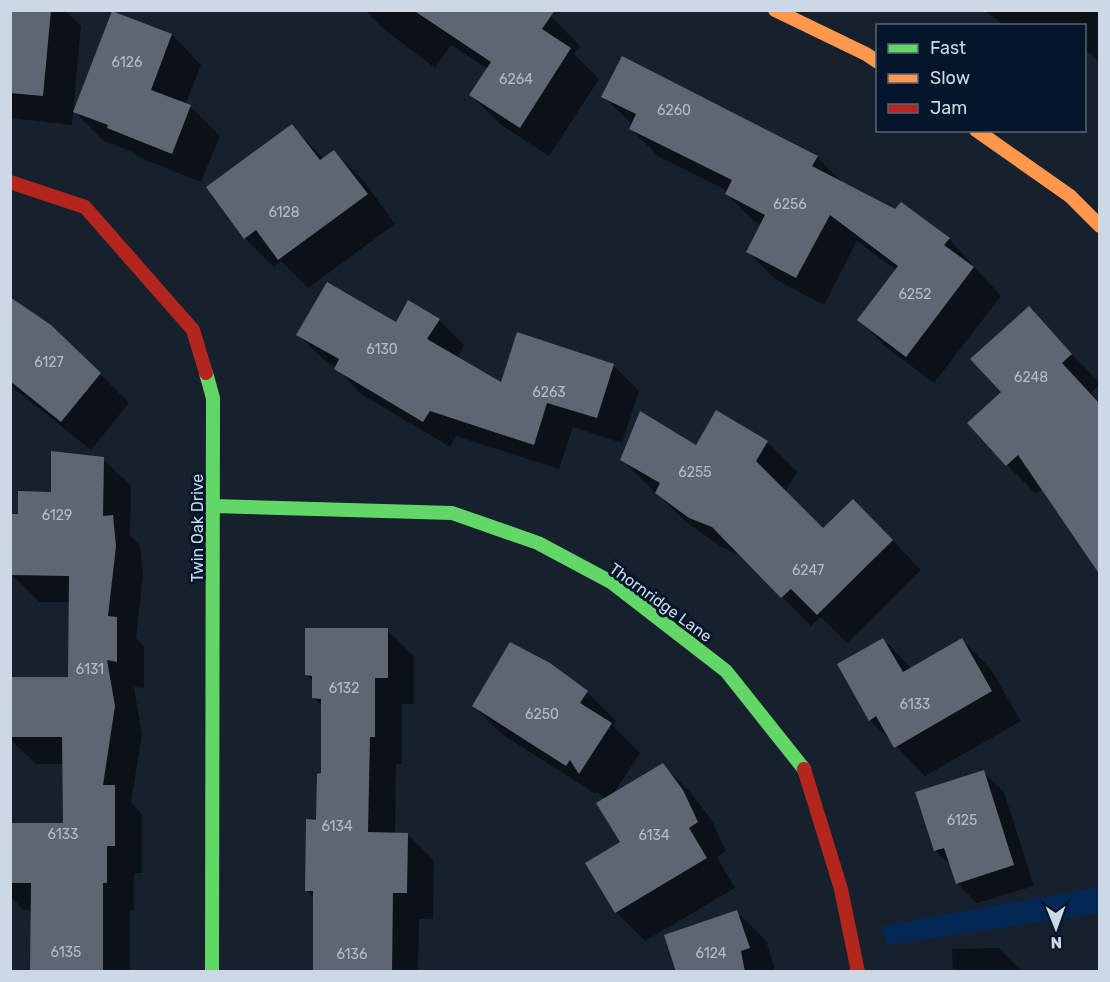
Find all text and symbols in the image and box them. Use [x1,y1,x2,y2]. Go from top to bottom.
legend [876,24,1086,132]
text: Fast [930,37,966,59]
house number: 6126 [112,54,142,71]
text: Slow [930,67,970,89]
house number: 6264 [499,71,533,88]
text: Jam [930,97,967,119]
house number: 6260 [657,102,691,119]
house number: 6256 [773,196,807,213]
house number: 6128 [268,204,300,221]
house number: 6252 [898,286,932,303]
house number: 6130 [366,341,398,358]
house number: 6127 [34,354,64,371]
house number: 6248 [1014,369,1048,386]
house number: 6263 [532,384,566,401]
house number: 6255 [678,464,712,481]
street label: Twin Oak Drive [188,474,207,582]
house number: 6129 [42,507,72,524]
street label: Thornridge Lane [606,559,716,646]
house number: 6247 [792,562,824,579]
house number: 6131 [76,661,104,678]
house number: 6132 [329,680,359,697]
house number: 6133 [900,696,930,713]
house number: 6250 [525,706,559,723]
house number: 6125 [947,812,977,829]
house number: 6134 [321,818,353,835]
house number: 6133 [48,826,78,843]
house number: 6134 [638,827,670,844]
north arrow [1026,898,1086,958]
text: N [1050,933,1062,952]
house number: 6135 [51,944,81,961]
house number: 6124 [696,945,727,962]
house number: 6136 [337,946,367,963]

